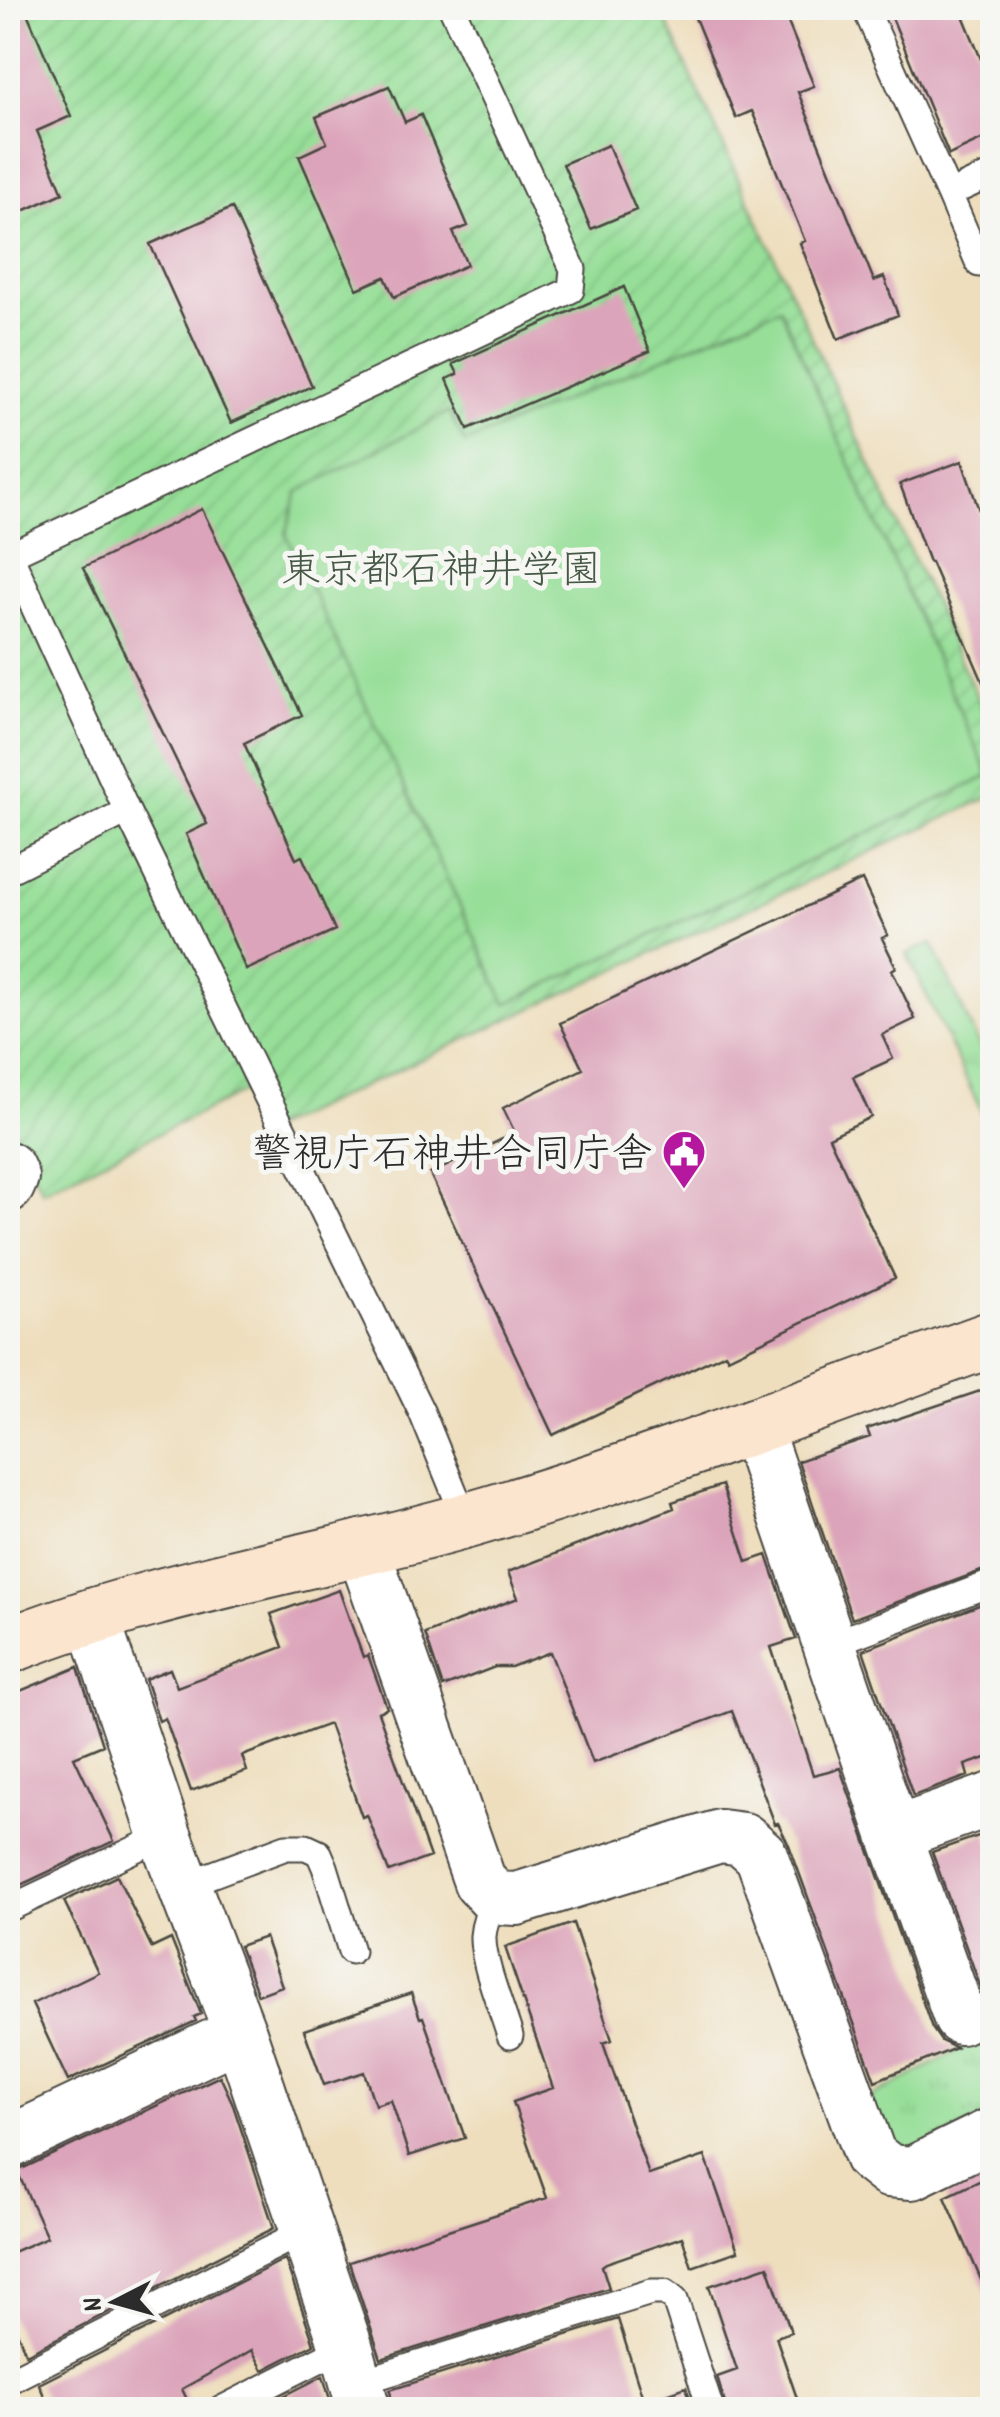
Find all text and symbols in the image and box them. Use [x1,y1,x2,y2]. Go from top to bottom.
park label: 東京都石神井学園 [281,546,601,603]
public building icon: 警視庁石神井合同庁舎 [661,1129,707,1190]
place label: 警視庁石神井合同庁舎 [252,1130,652,1187]
north arrow [65,2252,165,2352]
text: N [74,2295,116,2313]

